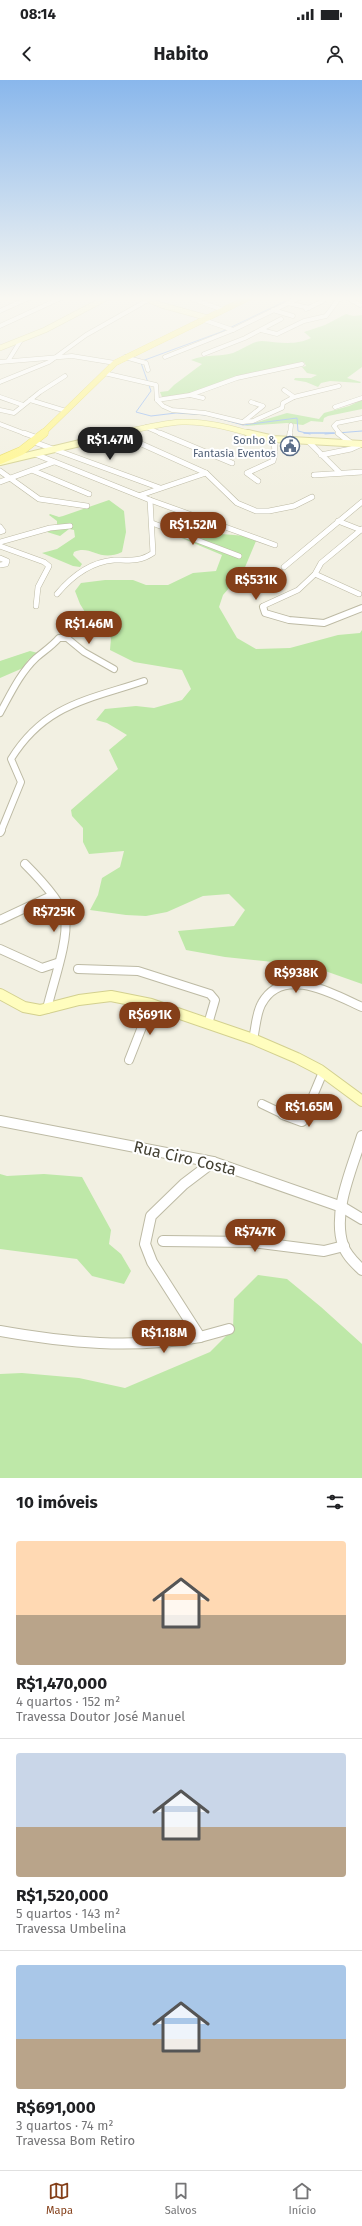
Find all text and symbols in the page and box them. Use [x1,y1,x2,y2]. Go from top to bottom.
text: 08:14 [20,5,56,23]
icon: back [16,43,38,65]
text: Habito [154,43,208,65]
icon: person [324,43,346,65]
pin: R$1.47M [73,427,147,461]
text: R$1.47M [87,432,133,447]
place label: Sonho & Fantasia Eventos [193,434,276,460]
public building icon: Sonho & Fantasia Eventos [279,435,301,457]
pin: R$1.52M [156,512,230,546]
text: R$1.52M [169,517,217,532]
pin: R$531K [223,567,289,601]
text: R$531K [235,572,277,587]
pin: R$1.46M [52,611,126,645]
text: R$1.46M [65,616,113,631]
pin: R$725K [21,899,87,933]
text: R$725K [33,904,75,919]
pin: R$938K [263,960,329,994]
text: R$938K [274,965,318,980]
pin: R$691K [117,1002,183,1036]
text: R$691K [128,1007,172,1022]
pin: R$1.65M [272,1094,346,1128]
text: R$1.65M [285,1099,333,1114]
street label: Rua Ciro Costa [132,1137,238,1179]
pin: R$747K [222,1219,288,1253]
text: R$747K [234,1224,276,1239]
pin: R$1.18M [127,1320,201,1354]
text: R$1.18M [141,1325,187,1340]
icon: filters [324,1491,346,1513]
text: 10 imóveis [16,1492,98,1513]
icon: home [145,1567,217,1639]
text: R$1,470,000 [16,1673,107,1694]
text: 4 quartos · 152 m² [16,1694,120,1709]
text: Travessa Doutor José Manuel [16,1709,185,1724]
icon: home [145,1779,217,1851]
text: R$1,520,000 [16,1885,108,1906]
text: 5 quartos · 143 m² [16,1906,120,1921]
text: Travessa Umbelina [16,1921,126,1936]
icon: home [145,1991,217,2063]
text: R$691,000 [16,2097,96,2118]
text: 3 quartos · 74 m² [16,2118,113,2133]
text: Travessa Bom Retiro [16,2133,135,2148]
tab: Mapa [46,2180,73,2217]
tab: Salvos [165,2180,197,2217]
tab: Início [288,2180,316,2217]

